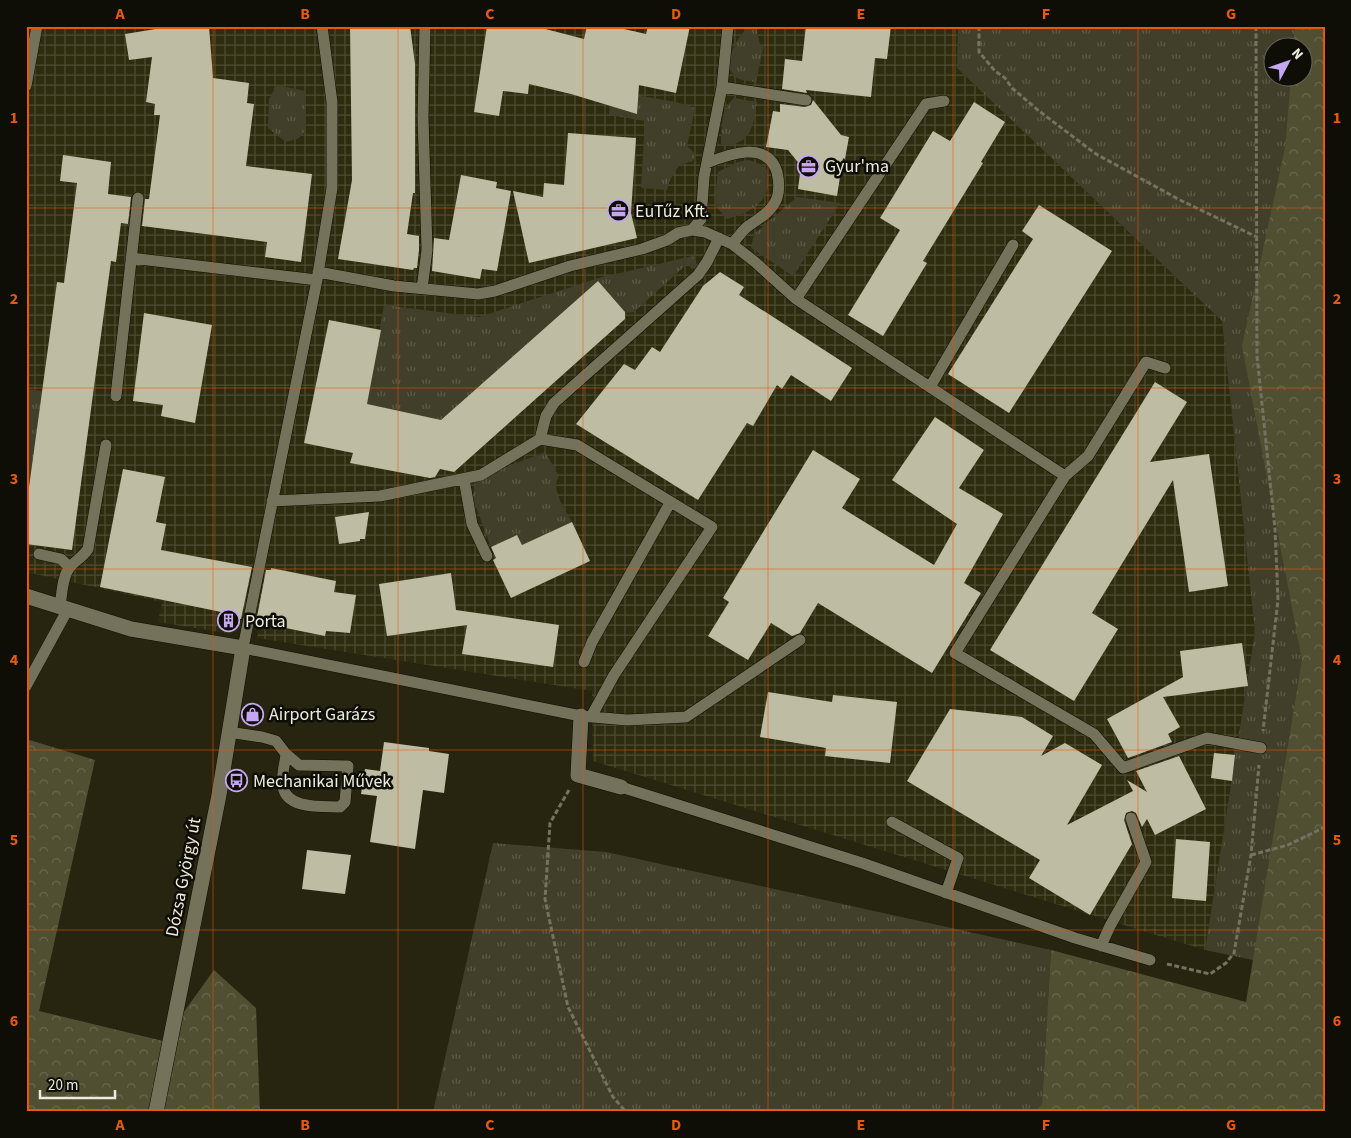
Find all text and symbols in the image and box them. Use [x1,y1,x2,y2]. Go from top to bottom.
text: A [114,3,125,25]
text: B [300,3,310,25]
text: C [485,3,495,25]
text: D [671,3,681,25]
text: E [857,3,865,25]
text: F [1042,3,1050,25]
text: G [1226,3,1236,25]
north arrow [1264,38,1314,88]
text: N [1286,44,1308,64]
text: 1 [10,107,18,129]
text: 1 [1333,107,1341,129]
office icon: Gyur'ma [797,154,821,178]
place label: Gyur'ma [825,154,889,179]
office icon: EuTűz Kft. [607,199,631,223]
place label: EuTűz Kft. [635,199,710,224]
text: 2 [10,288,18,310]
text: 2 [1333,288,1341,310]
text: 3 [10,468,18,490]
text: 3 [1333,468,1341,490]
building icon: Porta [217,609,241,633]
place label: Porta [245,609,286,634]
text: 4 [10,649,19,671]
text: 4 [1333,649,1342,671]
shop icon: Airport Garázs [241,702,265,726]
place label: Airport Garázs [269,702,375,727]
bus stop icon: Mechanikai Művek [225,769,249,793]
place label: Mechanikai Művek [253,769,391,794]
street label: Dózsa György út [160,815,207,939]
text: 5 [10,829,18,851]
text: 5 [1333,829,1341,851]
text: 6 [10,1010,18,1032]
text: 6 [1333,1010,1341,1032]
scale bar [40,1068,115,1100]
text: 20 m [48,1075,78,1096]
text: A [114,1114,125,1136]
text: B [300,1114,310,1136]
text: C [485,1114,495,1136]
text: D [671,1114,681,1136]
text: E [857,1114,865,1136]
text: F [1042,1114,1050,1136]
text: G [1226,1114,1236,1136]

